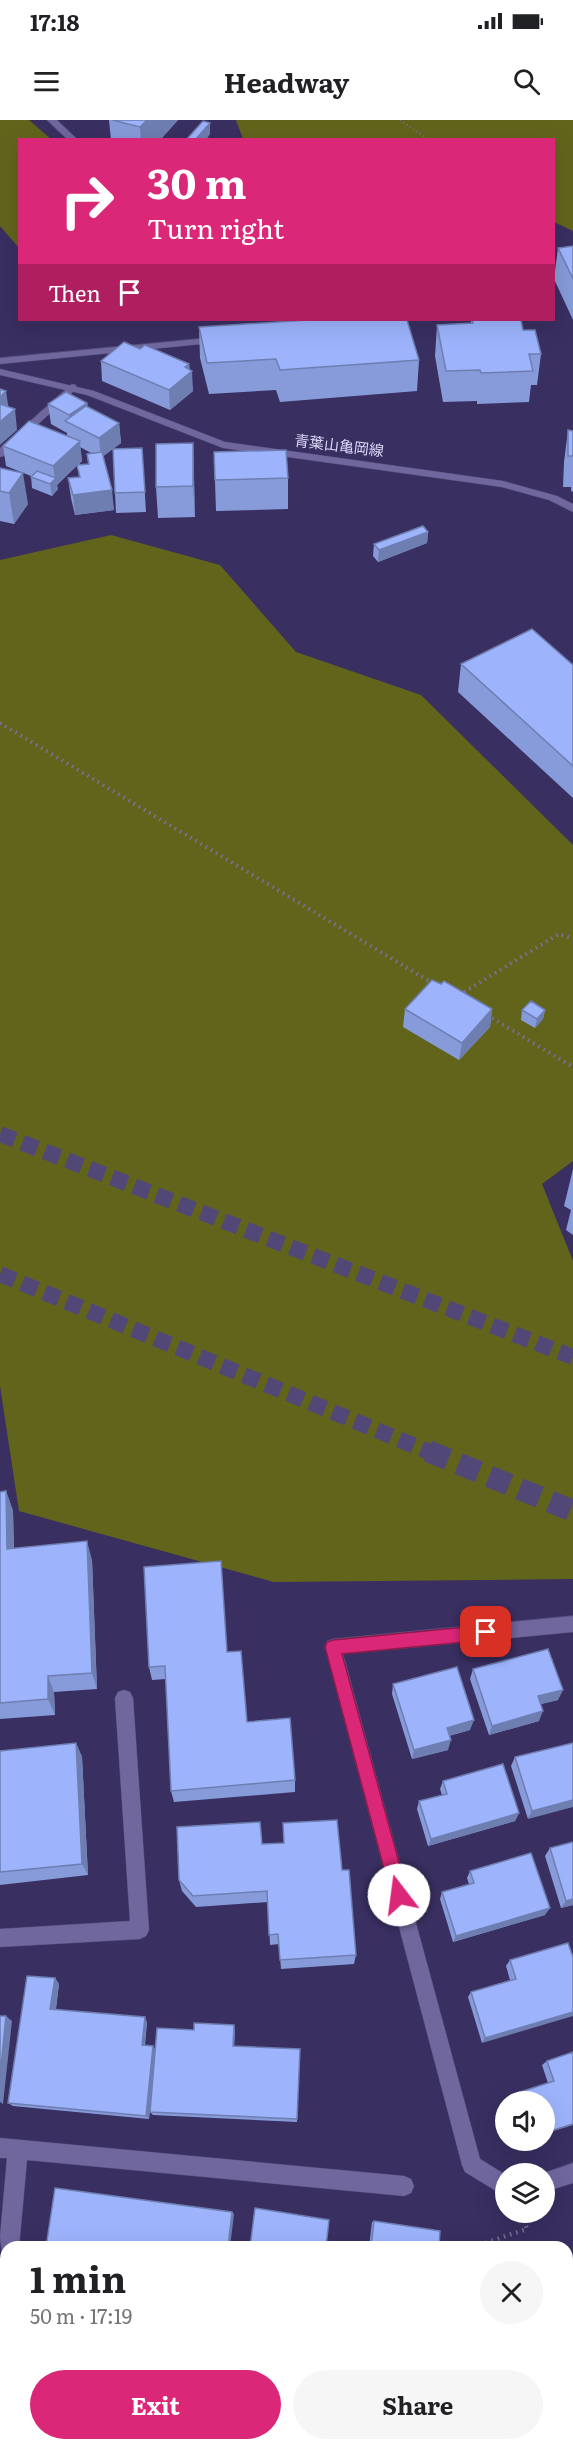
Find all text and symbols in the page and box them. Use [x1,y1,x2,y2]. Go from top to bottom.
text: 17:18 [30,5,79,38]
text: Headway [224,61,349,101]
icon: menu [30,65,63,98]
icon: search [510,65,543,98]
text: 30 m [147,150,247,212]
icon: right [48,162,126,240]
text: Turn right [147,207,284,247]
text: Then [48,276,101,309]
icon: arrive [113,276,146,309]
street label: 青葉山亀岡線 [293,428,385,461]
pin [460,1606,511,1657]
icon: arrive [469,1615,502,1648]
position arrow [367,1863,431,1927]
map controls [495,2091,555,2223]
button: sound [495,2091,555,2151]
button: layers [495,2163,555,2223]
text: 1 min [30,2251,126,2304]
button: close [480,2261,543,2324]
text: 50 m · 17:19 [30,2300,132,2330]
button: Exit [30,2370,281,2439]
button: Share [293,2370,543,2439]

